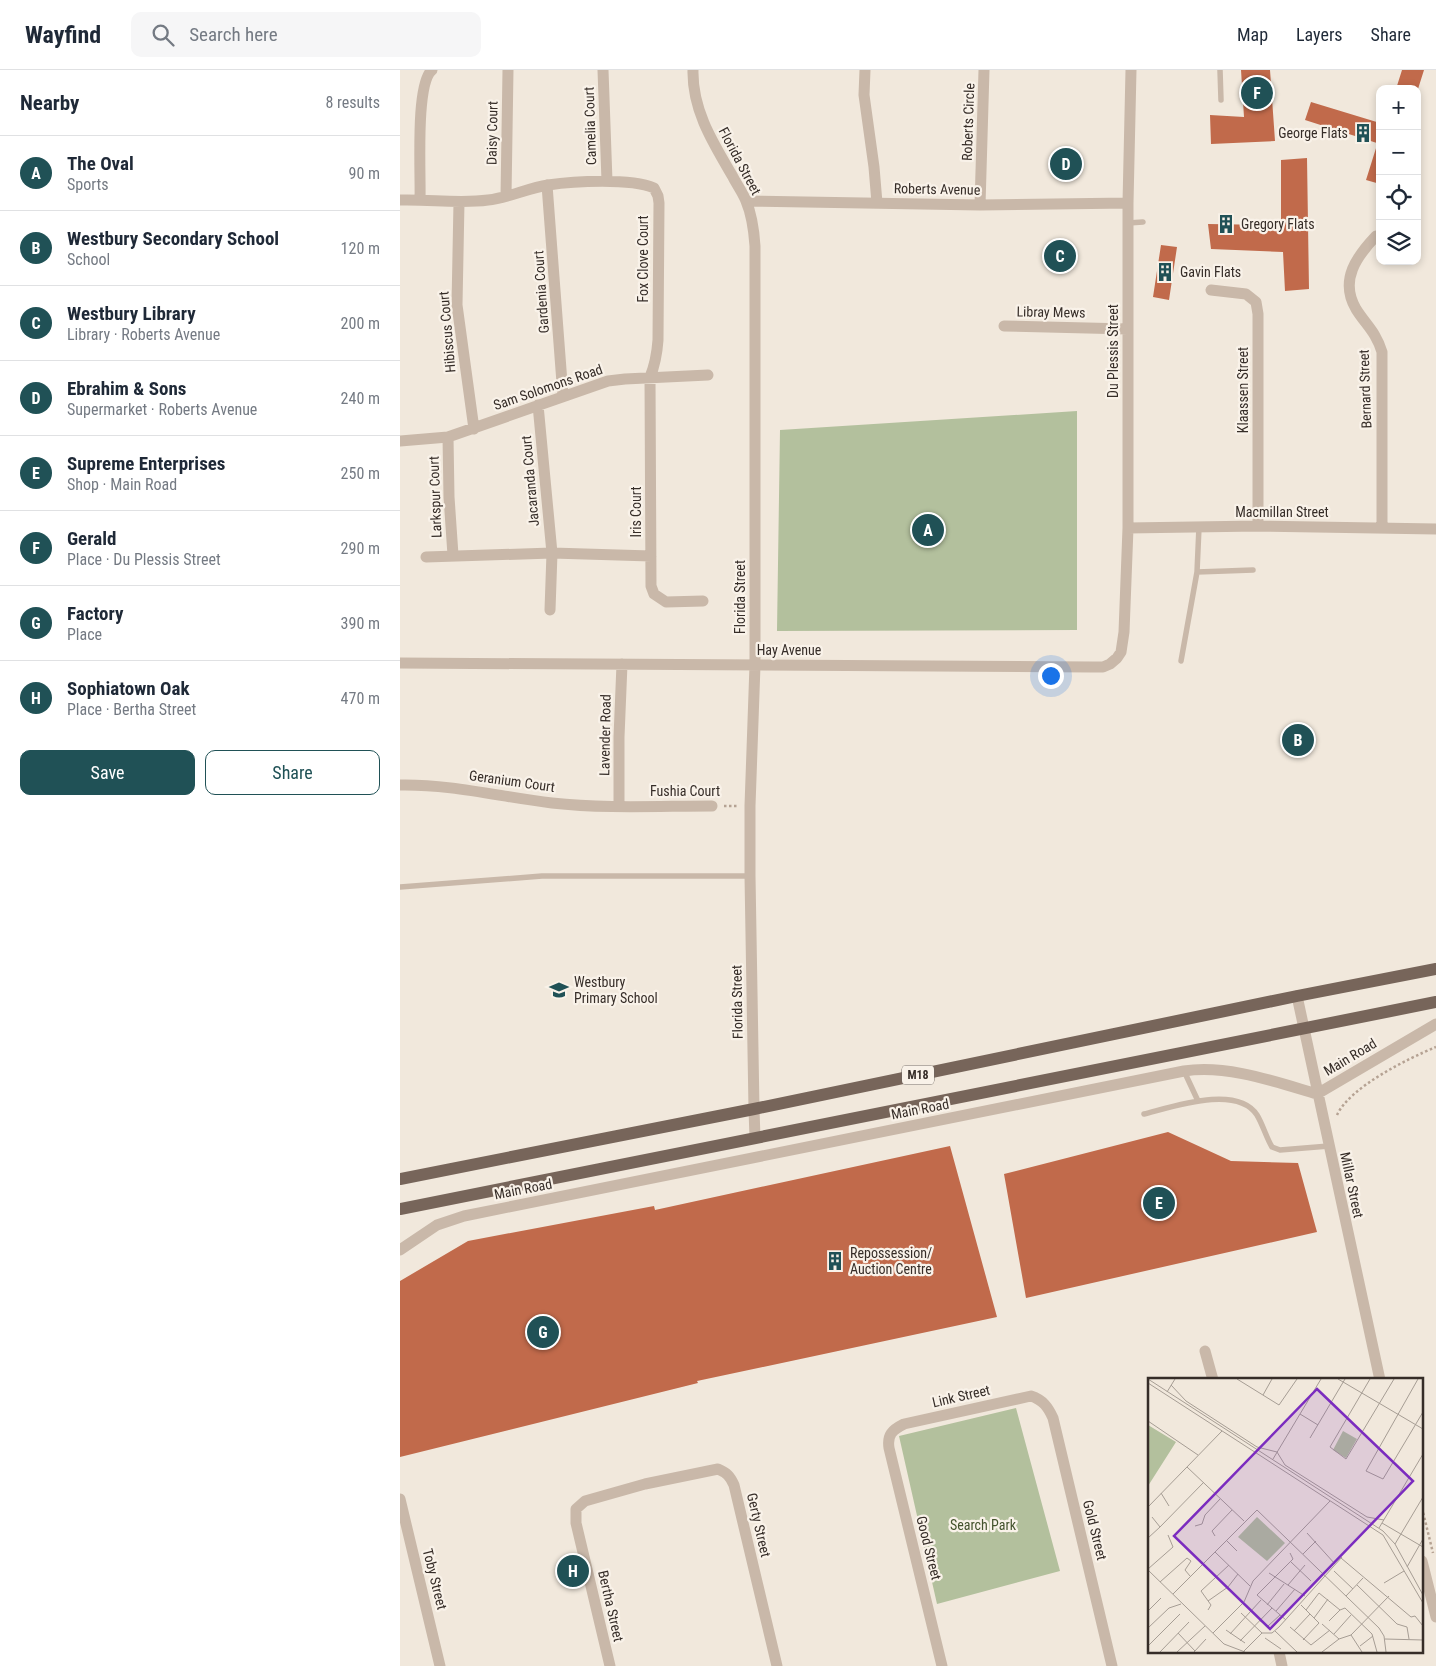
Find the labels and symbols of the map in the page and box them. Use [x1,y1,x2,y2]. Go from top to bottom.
pin: F [1241,74,1273,112]
street label: Roberts Circle [959,82,977,161]
street label: Camelia Court [581,86,599,166]
street label: Daisy Court [483,101,501,165]
building icon: George Flats [1352,122,1374,144]
street label: Florida Street [716,125,764,197]
place label: George Flats [1278,125,1348,141]
pin: D [1050,145,1082,183]
street label: Roberts Avenue [894,180,981,198]
building icon: Gregory Flats [1215,213,1237,235]
street label: Fox Clove Court [635,215,651,303]
place label: Gregory Flats [1241,216,1315,232]
pin: C [1044,237,1076,275]
street label: Gardenia Court [530,250,552,334]
building icon: Gavin Flats [1154,261,1176,283]
place label: Gavin Flats [1180,264,1241,280]
street label: Hibiscus Court [435,291,459,373]
street label: Libray Mews [1016,303,1086,321]
street label: Du Plessis Street [1105,304,1121,398]
street label: Klaassen Street [1235,347,1251,433]
street label: Bernard Street [1356,349,1374,429]
street label: Sam Solomons Road [491,361,605,413]
street label: Jacaranda Court [518,435,542,527]
street label: Larkspur Court [426,456,444,538]
street label: Iris Court [628,486,644,538]
street label: Macmillan Street [1235,504,1329,520]
pin: A [912,511,944,549]
street label: Florida Street [732,560,748,634]
street label: Hay Avenue [757,642,822,658]
your location [1038,663,1064,689]
street label: Lavender Road [596,694,614,776]
pin: B [1282,721,1314,759]
street label: Geranium Court [468,767,556,795]
street label: Fushia Court [650,783,720,799]
street label: Florida Street [728,965,746,1039]
place label: Westbury Primary School [574,974,658,1006]
school or university icon: Westbury Primary School [548,979,570,1001]
street label: Main Road [1321,1035,1379,1079]
road number: M18 [902,1066,934,1084]
street label: Main Road [890,1096,950,1122]
street label: Millar Street [1337,1150,1367,1220]
street label: Main Road [493,1176,553,1202]
pin: E [1143,1184,1175,1222]
place label: Repossession/ Auction Centre [850,1245,932,1277]
building icon: Repossession/ Auction Centre [824,1250,846,1272]
pin: G [527,1313,559,1351]
inset map [1148,1378,1424,1654]
street label: Link Street [930,1382,992,1410]
street label: Gerty Street [744,1491,774,1559]
street label: Gold Street [1080,1498,1110,1562]
street label: Good Street [913,1514,945,1582]
park label: Search Park [950,1517,1017,1533]
street label: Toby Street [420,1547,450,1611]
pin: H [557,1552,589,1590]
street label: Bertha Street [595,1569,627,1643]

